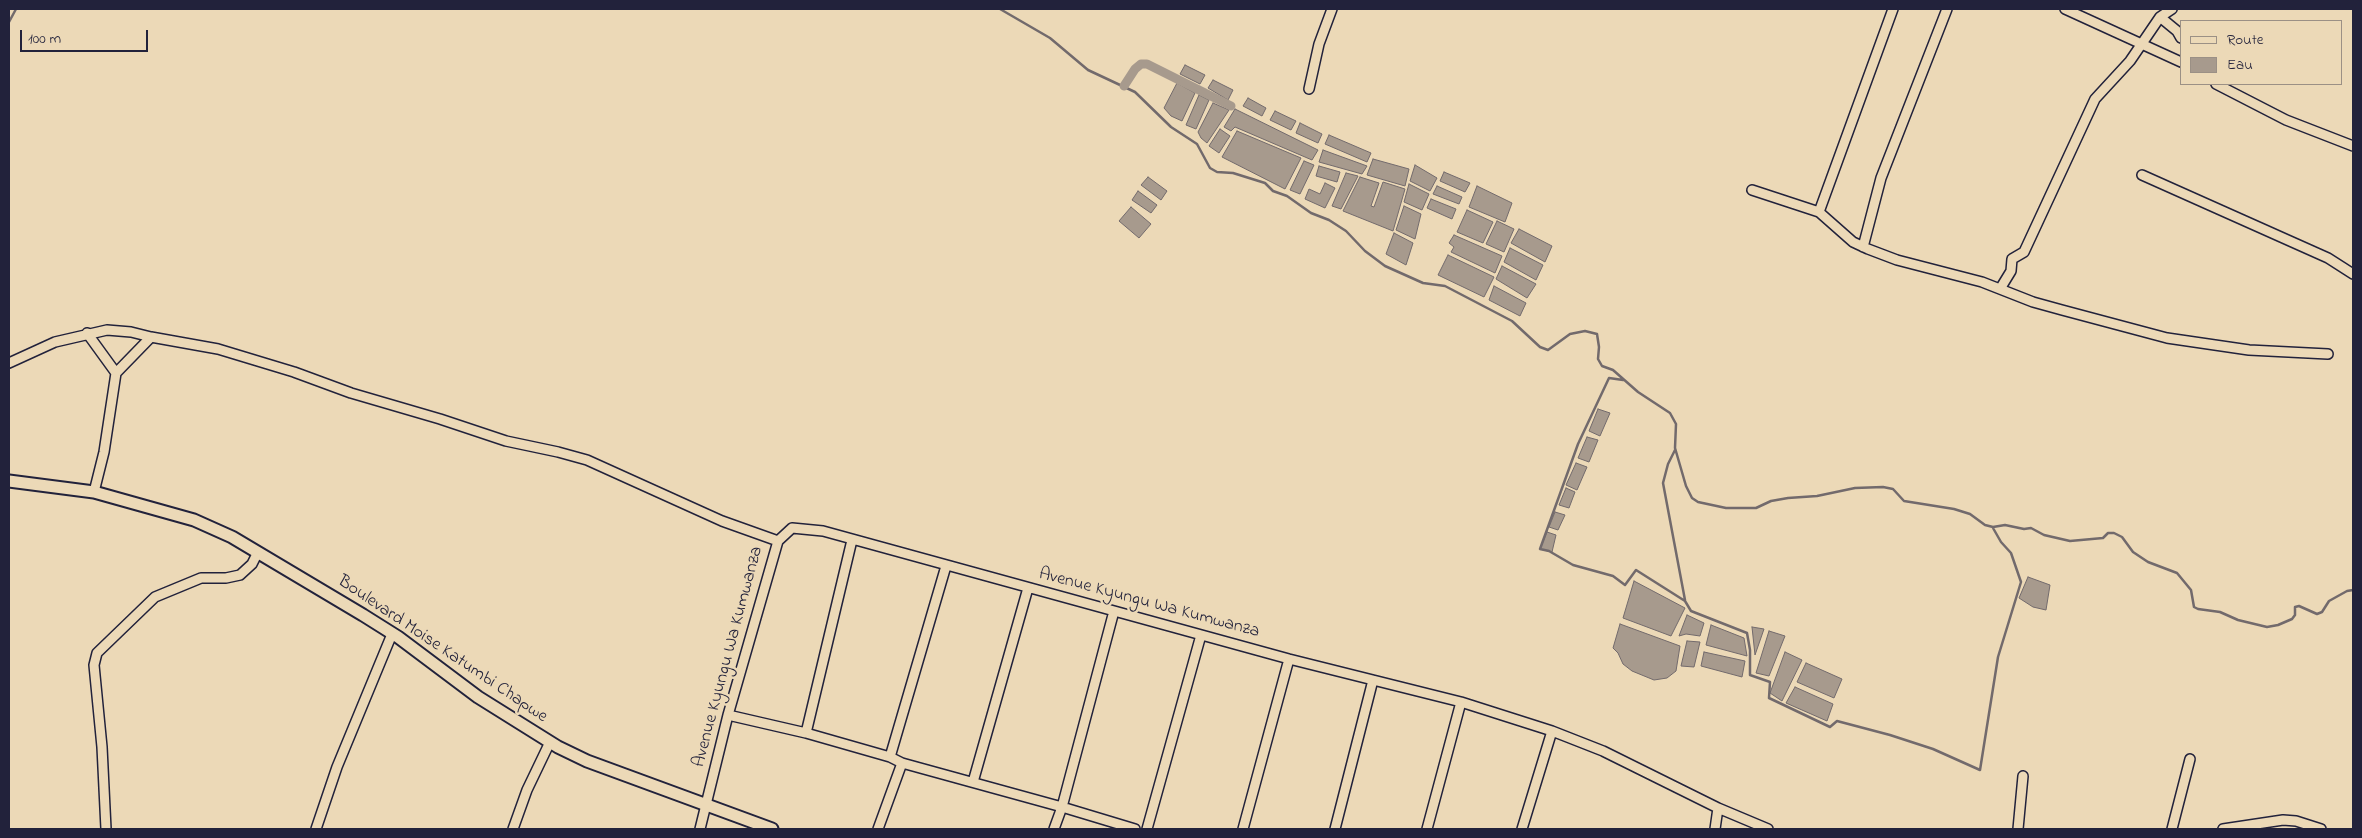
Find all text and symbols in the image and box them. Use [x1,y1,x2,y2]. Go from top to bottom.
scale bar [22,20,150,52]
legend [2180,20,2342,85]
text: 100 m [28,28,61,50]
text: Route [2227,29,2263,51]
text: Eau [2227,54,2253,76]
street label: Avenue Kyungu Wa Kumwanza [689,544,769,770]
street label: Avenue Kyungu Wa Kumwanza [1036,564,1262,644]
street label: Boulevard Moise Katumbi Chapwe [333,572,551,728]

